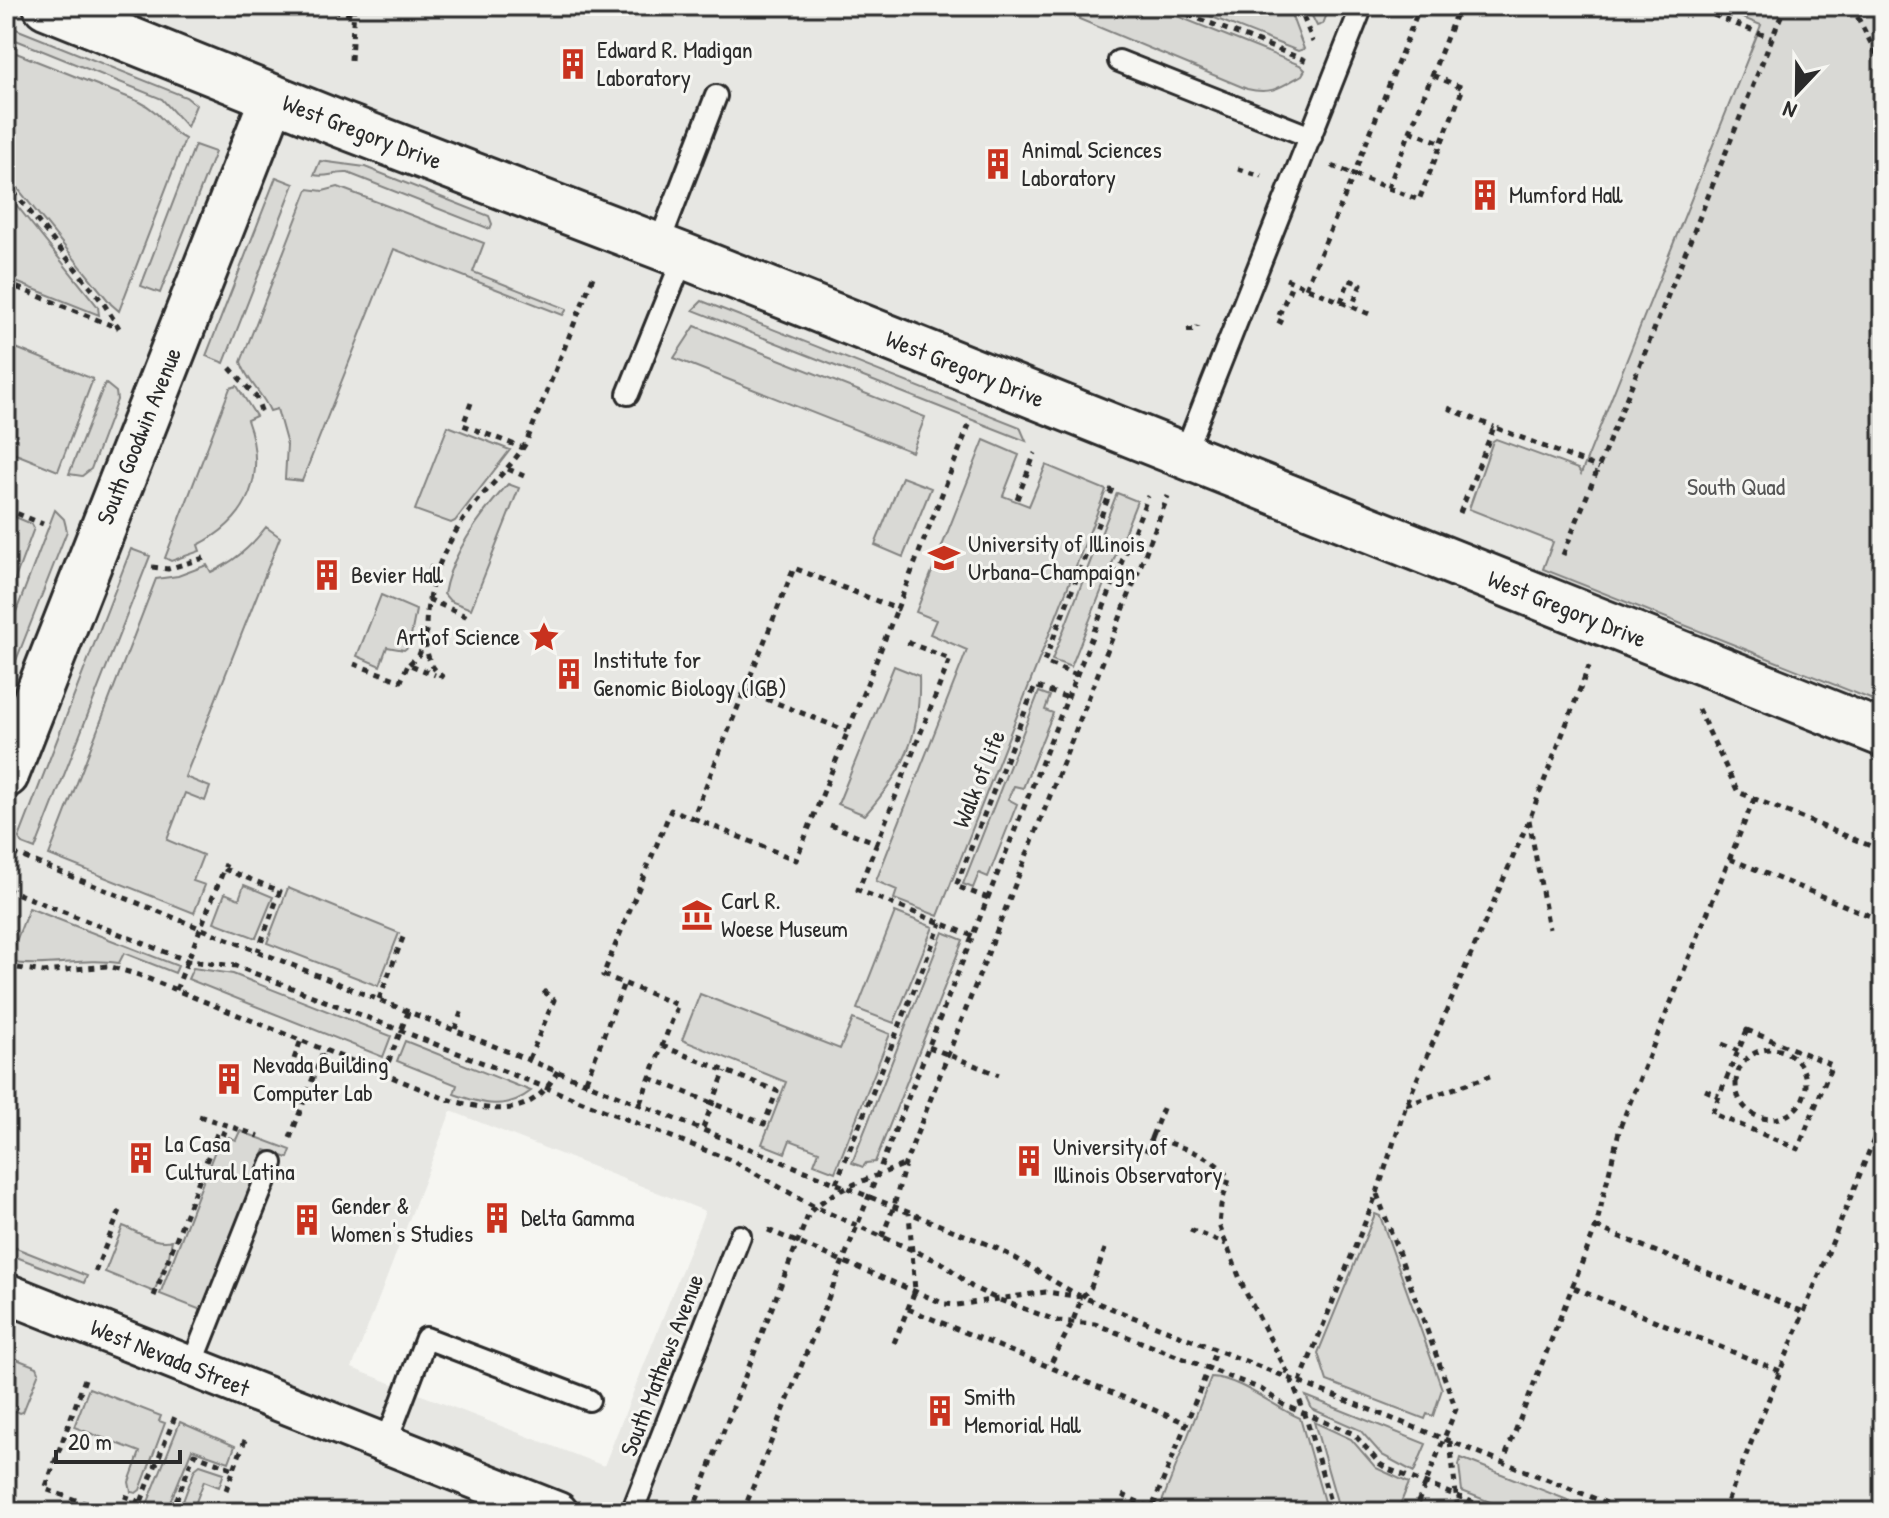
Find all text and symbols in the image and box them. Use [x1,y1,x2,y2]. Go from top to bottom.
place label: Edward R. Madigan Laboratory [597,33,753,93]
building icon: Edward R. Madigan Laboratory [556,47,590,81]
north arrow [1757,52,1837,132]
street label: West Gregory Drive [278,86,447,176]
text: N [1778,94,1801,127]
place label: Animal Sciences Laboratory [1022,133,1162,193]
building icon: Animal Sciences Laboratory [981,147,1015,181]
building icon: Mumford Hall [1468,178,1502,212]
place label: Mumford Hall [1509,178,1623,210]
street label: West Gregory Drive [881,322,1050,415]
street label: South Goodwin Avenue [88,342,188,529]
park label: South Quad [1687,470,1785,502]
place label: University of Illinois Urbana-Champaign [968,527,1145,587]
school or university icon: University of Illinois Urbana-Champaign [927,541,961,575]
building icon: Bevier Hall [310,558,344,592]
place label: Bevier Hall [351,558,444,590]
street label: West Gregory Drive [1483,562,1652,655]
place label: Art of Science [396,620,520,652]
place icon: Art of Science [527,620,561,654]
place label: Institute for Genomic Biology (IGB) [593,643,787,703]
building icon: Institute for Genomic Biology (IGB) [552,657,586,691]
street label: Walk of Life [944,725,1012,832]
place label: Carl R. Woese Museum [721,884,848,944]
museum icon: Carl R. Woese Museum [680,898,714,932]
place label: Nevada Building Computer Lab [253,1048,388,1108]
building icon: Nevada Building Computer Lab [212,1062,246,1096]
place label: La Casa Cultural Latina [165,1127,295,1187]
place label: University of Illinois Observatory [1053,1130,1223,1190]
building icon: La Casa Cultural Latina [124,1141,158,1175]
building icon: University of Illinois Observatory [1012,1144,1046,1178]
place label: Gender & Women's Studies [331,1189,473,1249]
building icon: Delta Gamma [480,1201,514,1235]
place label: Delta Gamma [521,1201,635,1233]
building icon: Gender & Women's Studies [290,1203,324,1237]
street label: South Mathews Avenue [612,1269,711,1460]
street label: West Nevada Street [86,1311,255,1404]
place label: Smith Memorial Hall [964,1380,1081,1440]
building icon: Smith Memorial Hall [923,1394,957,1428]
scale bar [56,1414,180,1464]
text: 20 m [68,1425,112,1457]

